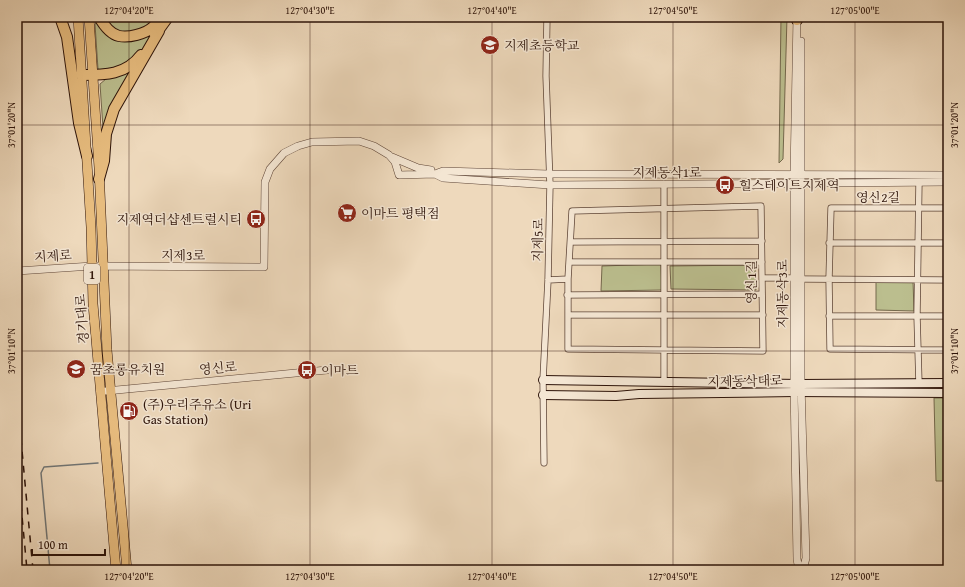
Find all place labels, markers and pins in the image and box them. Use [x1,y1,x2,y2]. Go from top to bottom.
school or university icon: 지제초등학교 [479,34,501,56]
place label: 지제초등학교 [504,36,580,55]
bus stop icon: 힐스테이트지제역 [714,174,736,196]
place label: 힐스테이트지제역 [739,176,839,195]
supermarket icon: 이마트 평택점 [336,202,358,224]
place label: 이마트 평택점 [361,204,439,223]
bus stop icon: 지제역더샵센트럴시티 [245,208,267,230]
place label: 지제역더샵센트럴시티 [116,210,242,229]
school or university icon: 꿈초롱유치원 [65,358,87,380]
bus stop icon: 이마트 [296,359,318,381]
place label: 꿈초롱유치원 [90,360,165,379]
place label: 이마트 [321,361,359,380]
place label: (주)우리주유소 (Uri Gas Station) [143,395,252,429]
fuel station icon: (주)우리주유소 (Uri Gas Station) [118,400,140,422]

